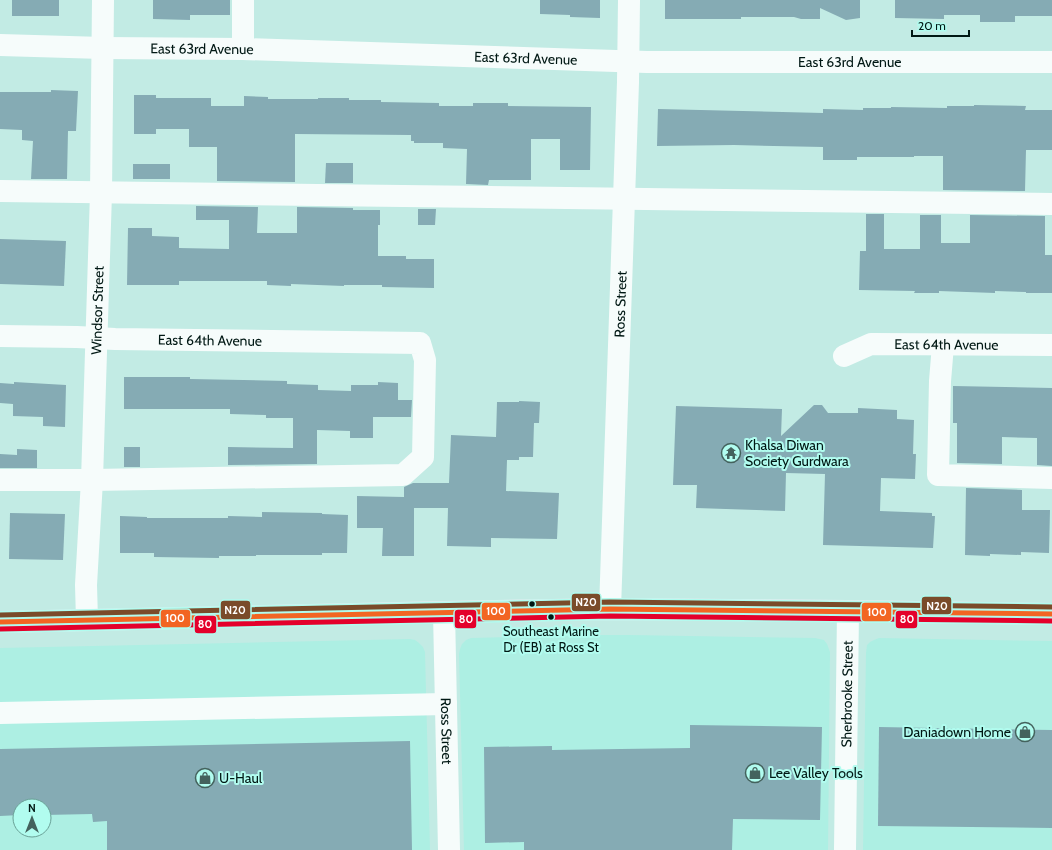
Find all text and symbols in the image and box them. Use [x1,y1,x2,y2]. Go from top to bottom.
scale bar [912,12,969,38]
text: 20 m [918,18,946,33]
street label: East 63rd Avenue [150,39,254,58]
street label: East 63rd Avenue [474,47,578,69]
street label: East 63rd Avenue [798,53,901,71]
street label: Windsor Street [87,265,108,355]
street label: Ross Street [610,270,631,338]
street label: East 64th Avenue [158,331,262,350]
street label: East 64th Avenue [894,335,999,354]
place label: Khalsa Diwan Society Gurdwara [745,436,849,470]
temple icon: Khalsa Diwan Society Gurdwara [720,442,742,464]
line badge: N20 [571,593,601,612]
text: N20 [575,595,597,609]
line badge: N20 [921,596,952,615]
unlabelled marker [527,599,537,609]
text: N20 [926,599,948,613]
line badge: N20 [220,600,251,620]
line badge: 100 [481,602,511,621]
line badge: 100 [861,602,892,622]
text: N20 [224,603,246,617]
text: 100 [486,604,506,618]
text: 100 [867,605,887,619]
line badge: 100 [160,609,191,628]
line badge: 80 [454,609,477,629]
line badge: 80 [895,610,918,629]
text: 100 [165,611,185,625]
text: 80 [459,612,473,626]
marker: Southeast Marine Dr (EB) at Ross St [546,612,556,622]
text: 80 [900,612,914,626]
line badge: 80 [194,615,217,634]
text: 80 [198,617,212,631]
place label: Southeast Marine Dr (EB) at Ross St [503,623,599,655]
street label: Sherbrooke Street [837,640,857,748]
street label: Ross Street [437,697,456,765]
shop icon: Daniadown Home [1014,721,1036,743]
place label: Daniadown Home [903,723,1011,741]
shop icon: Lee Valley Tools [744,762,766,784]
place label: Lee Valley Tools [769,764,863,782]
shop icon: U-Haul [194,767,216,789]
place label: U-Haul [219,769,263,787]
north arrow [12,798,52,838]
text: N [28,801,36,815]

